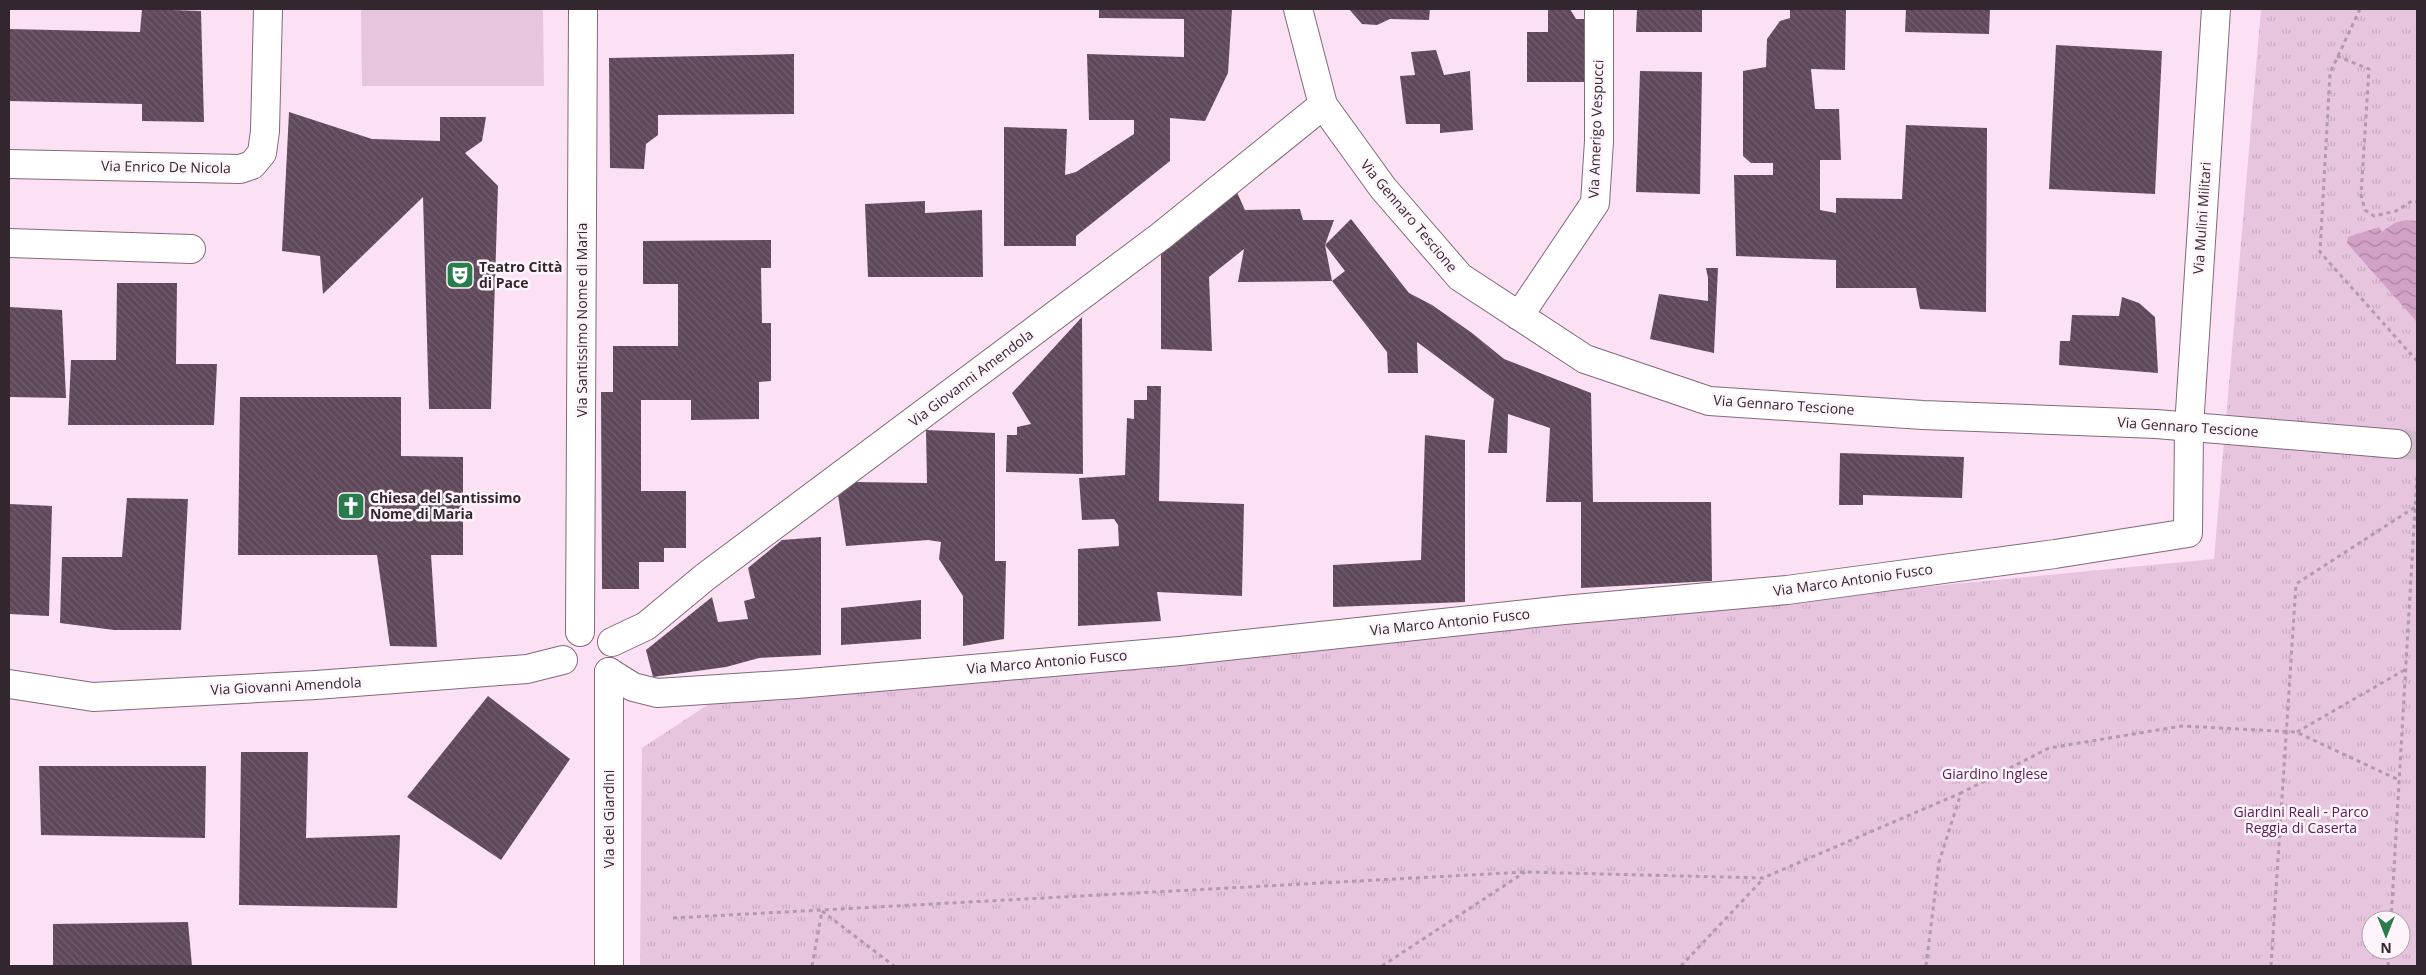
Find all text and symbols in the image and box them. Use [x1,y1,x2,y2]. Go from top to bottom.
street label: Via Amerigo Vespucci [1584,59,1607,199]
street label: Via Gennaro Tescione [1357,155,1462,276]
street label: Via Enrico De Nicola [101,156,231,177]
street label: Via Mulini Militari [2188,161,2215,275]
street label: Via Santissimo Nome di Maria [572,223,591,417]
place label: Teatro Città di Pace [479,257,562,292]
theatre icon: Teatro Città di Pace [445,260,475,290]
street label: Via Giovanni Amendola [905,325,1037,431]
street label: Via Gennaro Tescione [1713,390,1855,419]
street label: Via Gennaro Tescione [2117,412,2259,441]
place label: Chiesa del Santissimo Nome di Maria [370,488,521,523]
church icon: Chiesa del Santissimo Nome di Maria [336,491,366,521]
street label: Via Marco Antonio Fusco [1772,559,1934,600]
street label: Via Marco Antonio Fusco [1369,604,1531,639]
street label: Via Marco Antonio Fusco [966,645,1128,678]
street label: Via Giovanni Amendola [210,672,362,699]
park label: Giardino Inglese [1942,764,2048,783]
street label: Via dei Giardini [599,770,618,868]
park label: Giardini Reali - Parco Reggia di Caserta [2233,802,2369,837]
north arrow [2361,910,2411,960]
text: N [2380,939,2392,958]

